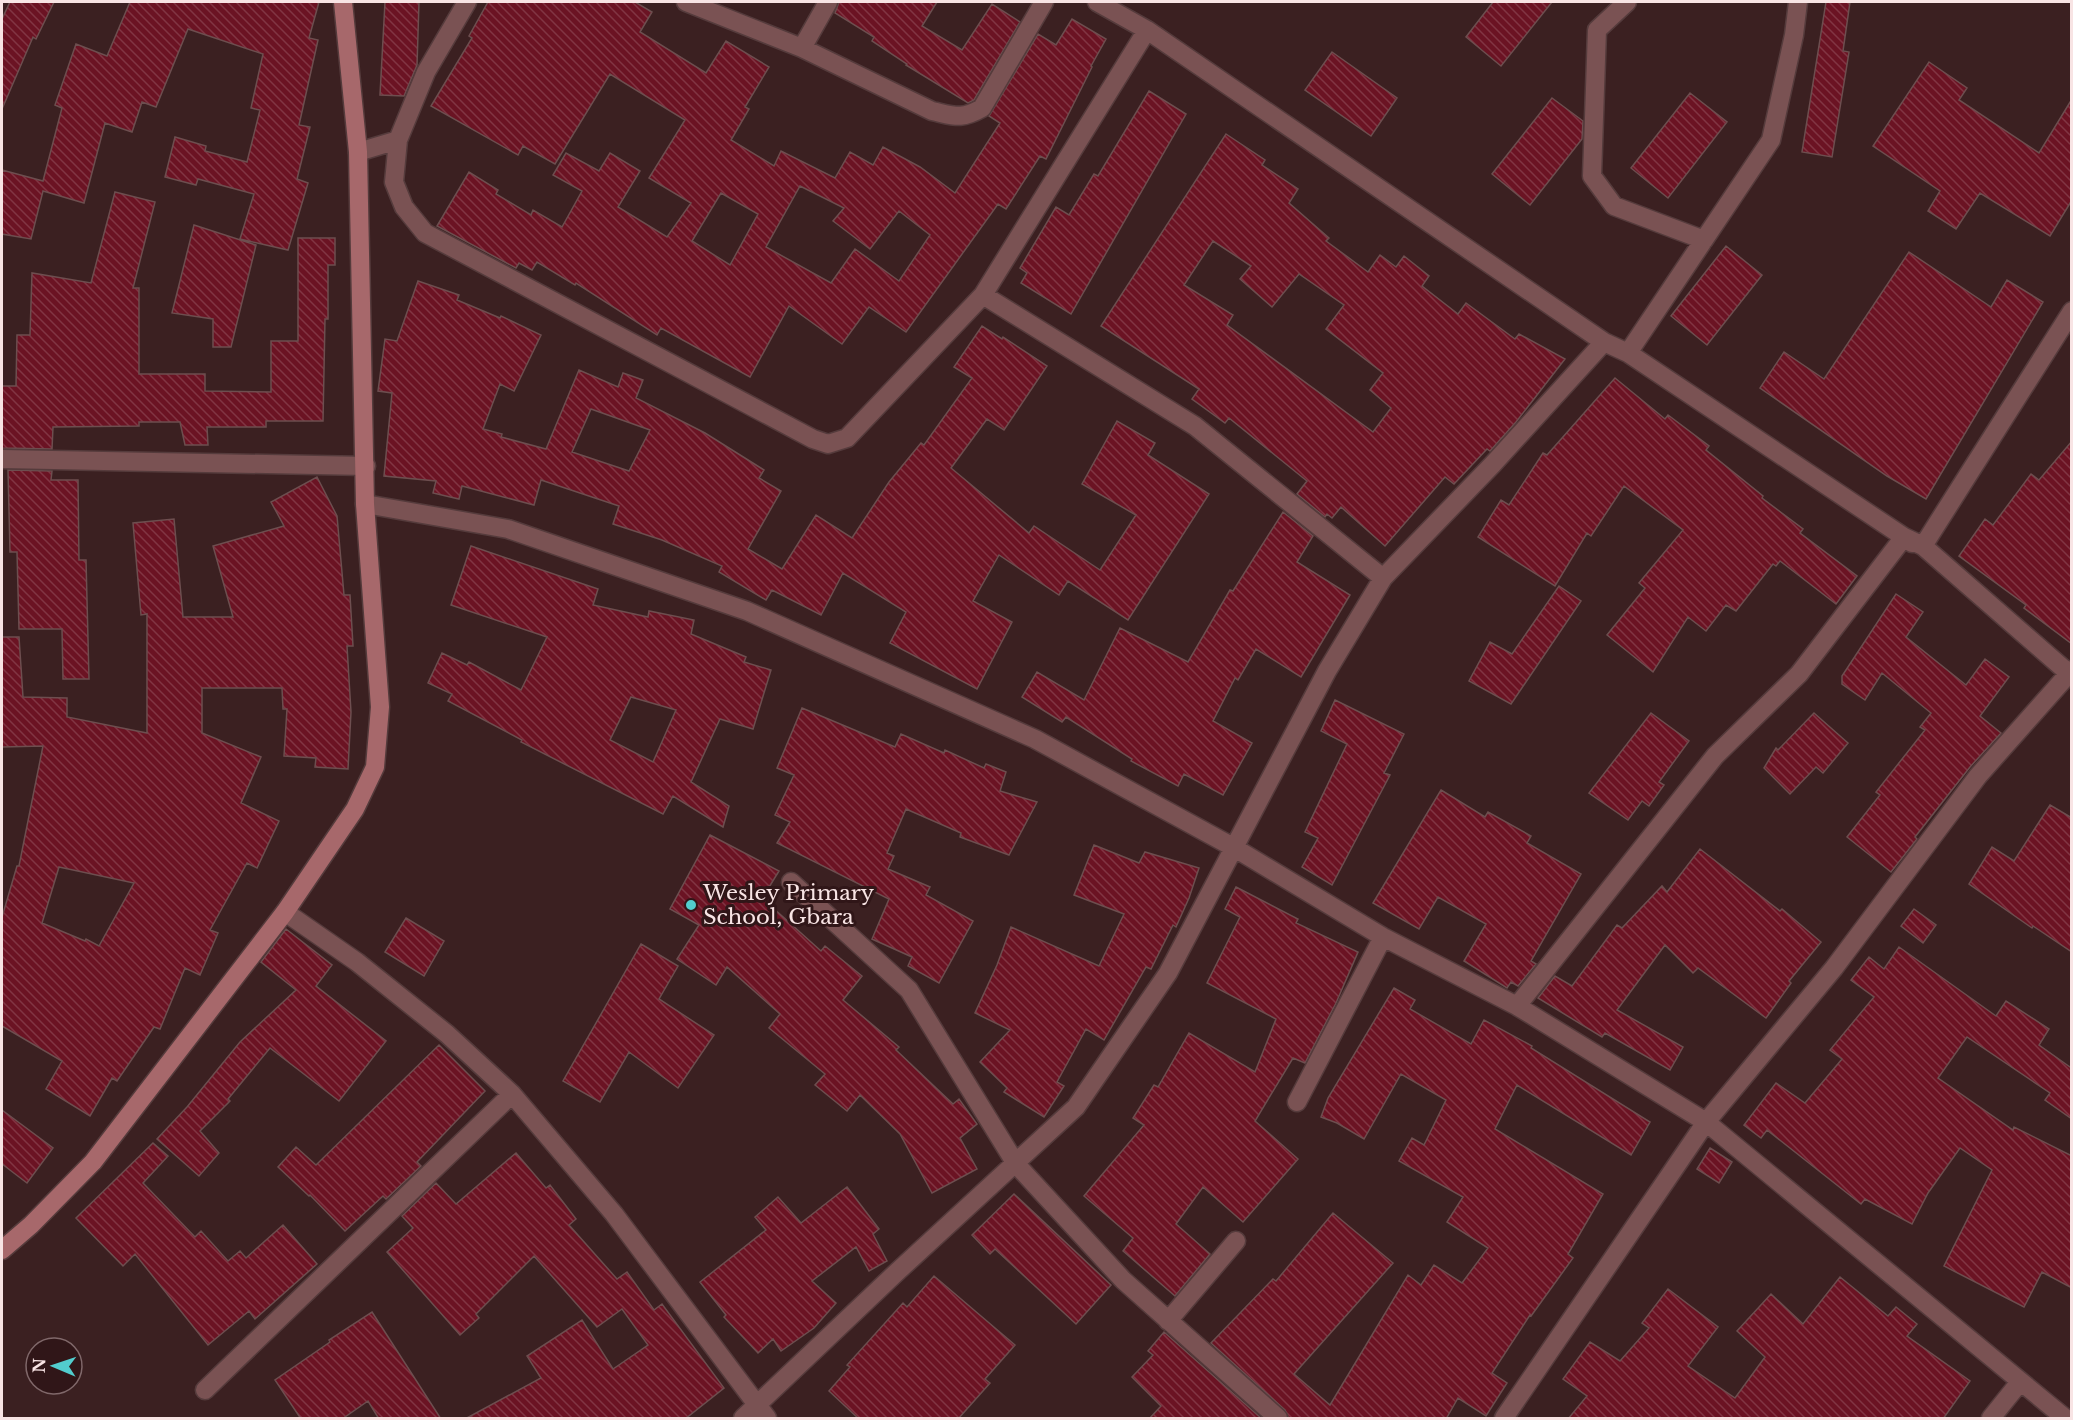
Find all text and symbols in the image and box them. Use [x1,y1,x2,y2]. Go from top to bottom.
place label: Wesley Primary School, Gbara [702,880,875,930]
marker: Wesley Primary School, Gbara [684,898,698,912]
north arrow [24,1336,84,1396]
text: N [29,1358,49,1373]

